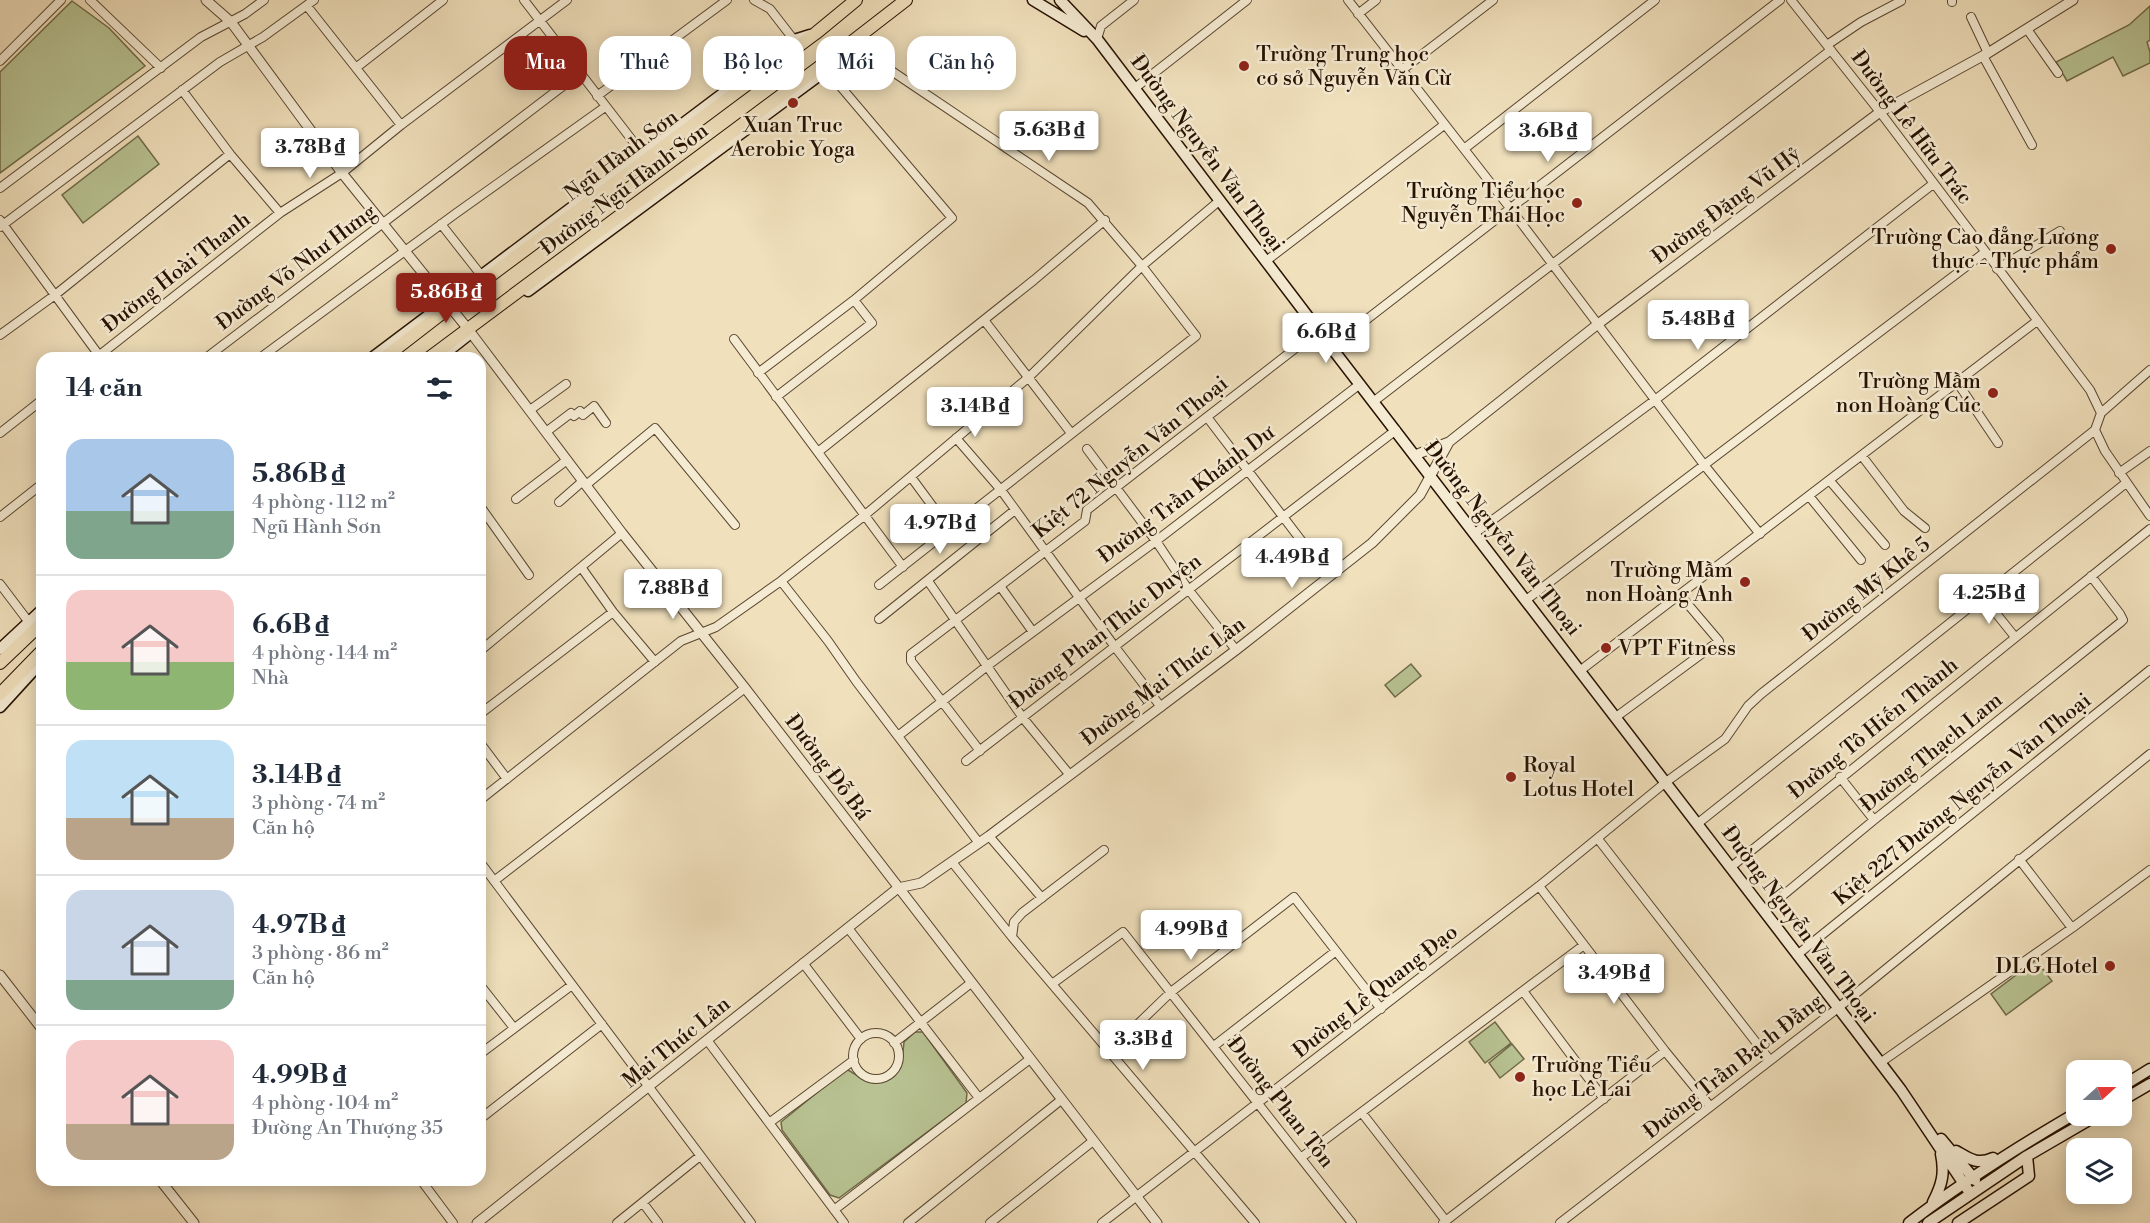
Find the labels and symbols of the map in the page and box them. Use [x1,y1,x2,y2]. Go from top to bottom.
place label: Trường Trung học cơ sở Nguyễn Văn Cừ [1256,42,1452,92]
street label: Đường Lê Hữu Trác [1845,46,1978,210]
street label: Đường Nguyễn Văn Thoại [1124,50,1290,258]
marker: Trường Trung học cơ sở Nguyễn Văn Cừ [1237,59,1251,73]
marker: Xuan Truc Aerobic Yoga [786,96,800,110]
street label: Ngũ Hành Sơn [559,104,684,207]
pin: 5.63B ₫ [994,111,1104,162]
pin: 3.6B ₫ [1499,112,1597,163]
place label: Xuan Truc Aerobic Yoga [730,113,856,163]
street label: Đường Ngũ Hành Sơn [535,118,714,262]
pin: 3.78B ₫ [255,128,365,179]
street label: Đường Đặng Vũ Hỷ [1647,141,1807,270]
place label: Trường Tiểu học Nguyễn Thái Học [1401,179,1565,229]
marker: Trường Tiểu học Nguyễn Thái Học [1570,196,1584,210]
street label: Đường Võ Như Hưng [211,199,382,336]
street label: Đường Hoài Thanh [97,207,256,339]
place label: Trường Cao đẳng Lương thực - Thực phẩm [1871,225,2099,275]
marker: Trường Cao đẳng Lương thực - Thực phẩm [2104,242,2118,256]
pin: 5.86B ₫ [391,273,501,324]
pin: 5.48B ₫ [1643,300,1753,351]
pin: 6.6B ₫ [1277,313,1375,364]
place label: Trường Mầm non Hoàng Cúc [1836,369,1981,419]
street label: Kiệt 72 Nguyễn Văn Thoại [1028,371,1234,545]
marker: Trường Mầm non Hoàng Cúc [1986,386,2000,400]
pin: 3.14B ₫ [920,387,1030,438]
street label: Đường Trần Khánh Dư [1093,419,1281,570]
street label: Đường Nguyễn Văn Thoại [1418,436,1587,641]
pin: 4.97B ₫ [885,504,995,555]
street label: Đường Mỹ Khê 5 [1797,532,1936,648]
pin: 4.49B ₫ [1237,538,1347,589]
street label: Đường Phan Thúc Duyện [1004,548,1207,715]
place label: Trường Mầm non Hoàng Anh [1585,558,1733,608]
pin: 7.88B ₫ [618,569,728,620]
pin: 4.25B ₫ [1934,574,2044,625]
marker: Trường Mầm non Hoàng Anh [1738,575,1752,589]
street label: Đường Mai Thúc Lân [1076,611,1251,752]
place label: VPT Fitness [1617,636,1736,662]
marker: VPT Fitness [1599,641,1613,655]
street label: Đường Tô Hiến Thành [1784,652,1964,805]
street label: Đường Thạch Lam [1855,687,2008,818]
street label: Kiệt 227 Đường Nguyễn Văn Thoại [1829,688,2097,912]
street label: Đường Đỗ Bá [779,710,876,826]
place label: Royal Lotus Hotel [1523,753,1634,803]
marker: Royal Lotus Hotel [1504,770,1518,784]
street label: Đường Nguyễn Văn Thoại [1715,821,1881,1029]
pin: 4.99B ₫ [1136,910,1246,961]
street label: Đường Lê Quang Đạo [1288,919,1463,1064]
pin: 3.49B ₫ [1559,954,1669,1005]
place label: DLG Hotel [1996,954,2098,980]
marker: DLG Hotel [2103,959,2117,973]
street label: Đường Trần Bạch Đằng [1638,988,1829,1145]
street label: Mai Thúc Lân [617,991,736,1094]
pin: 3.3B ₫ [1094,1020,1192,1071]
street label: Đường Phan Tôn [1221,1032,1340,1174]
place label: Trường Tiểu học Lê Lai [1532,1053,1651,1103]
north arrow [2066,1060,2132,1126]
marker: Trường Tiểu học Lê Lai [1513,1070,1527,1084]

